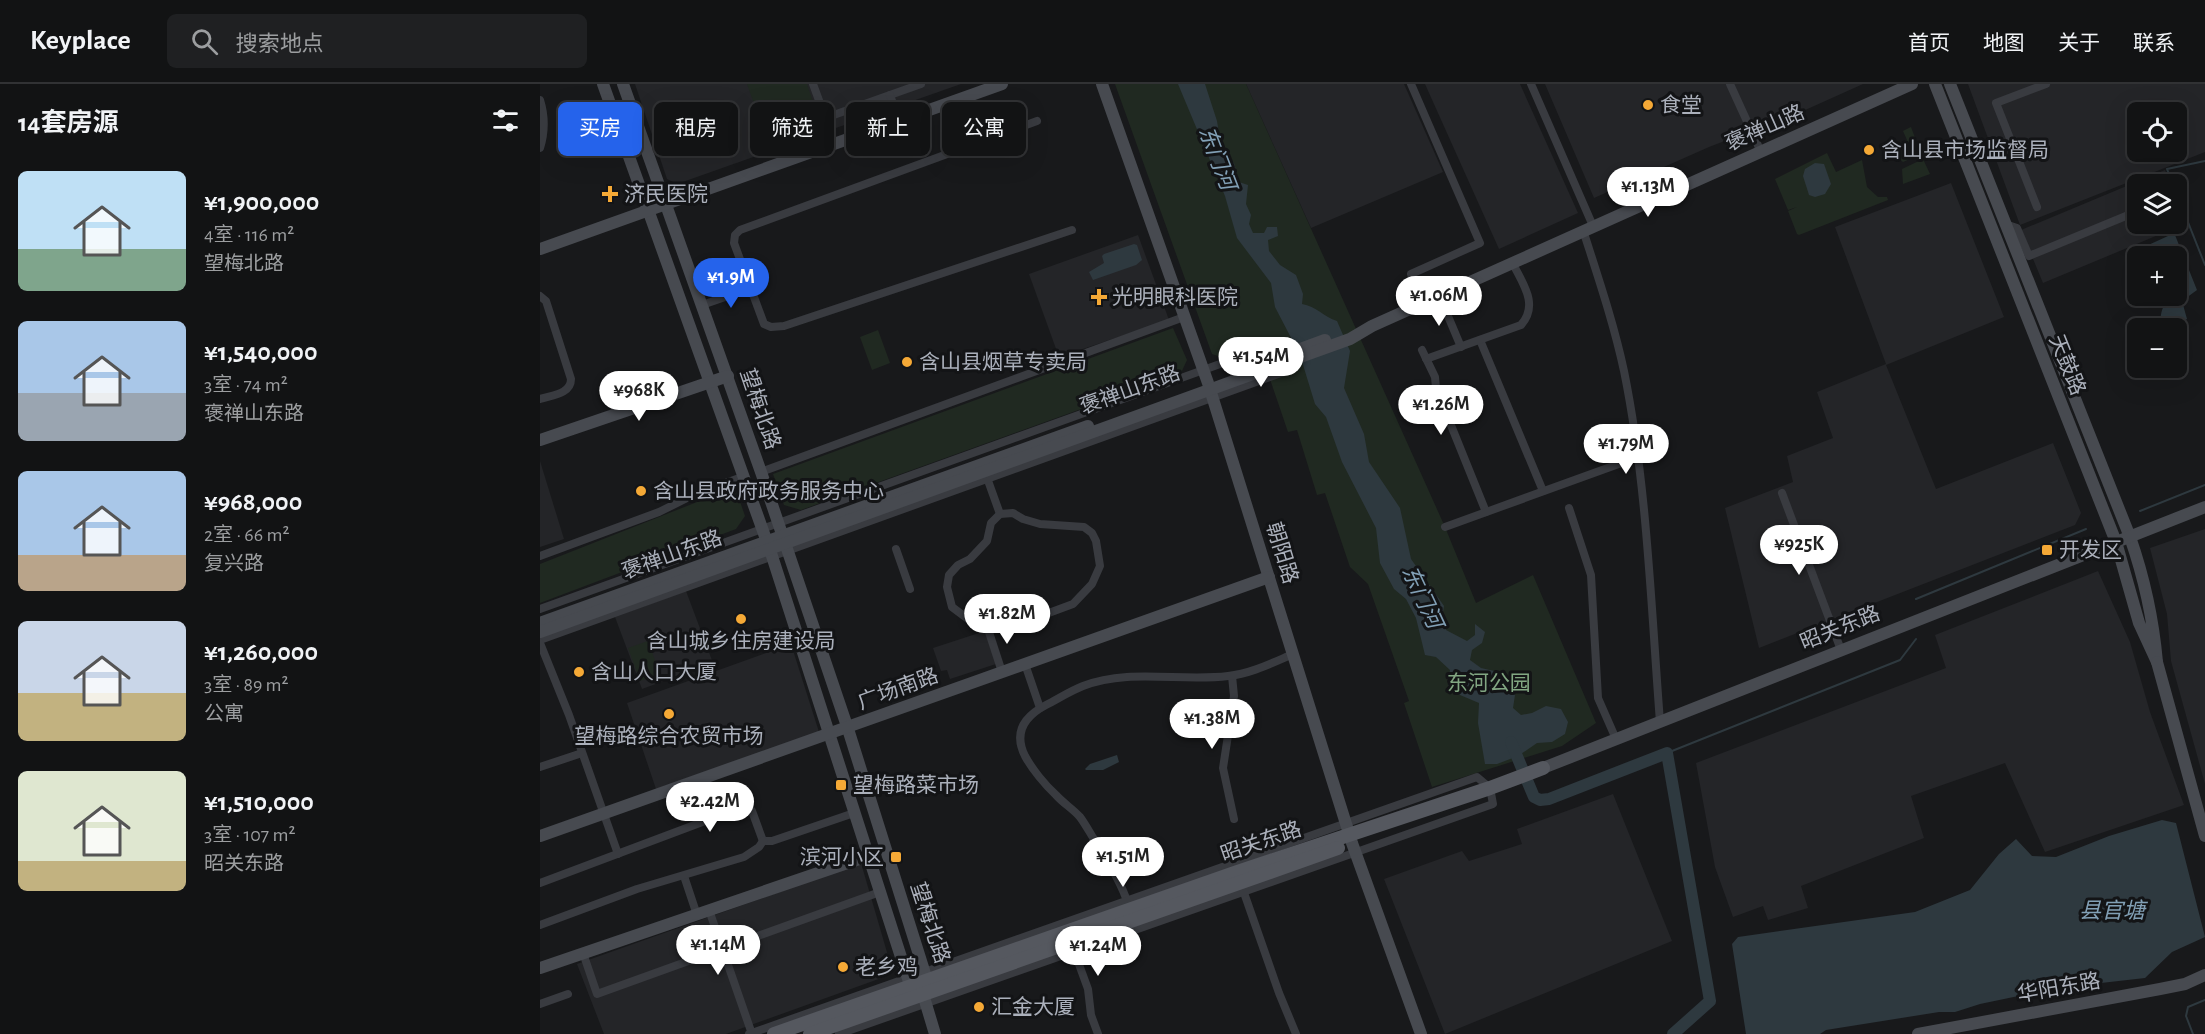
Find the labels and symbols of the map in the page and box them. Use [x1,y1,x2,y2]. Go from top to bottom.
place label: 食堂 [1660,94,1702,116]
marker: 食堂 [1641,98,1655,112]
street label: 褒禅山路 [1722,100,1808,155]
water label: 东门河 [1195,123,1241,196]
place label: 含山县市场监督局 [1881,139,2049,161]
marker: 含山县市场监督局 [1862,143,1876,157]
pin: ¥1.13M [1599,167,1697,218]
place label: 济民医院 [624,183,708,205]
marker: 济民医院 [601,185,619,203]
pin: ¥1.9M [689,258,773,309]
pin: ¥1.06M [1390,276,1488,327]
place label: 光明眼科医院 [1112,286,1238,308]
marker: 光明眼科医院 [1090,288,1108,306]
street label: 天鼓路 [2045,331,2089,398]
pin: ¥1.54M [1212,337,1310,388]
place label: 含山县烟草专卖局 [919,351,1087,373]
marker: 含山县烟草专卖局 [900,355,914,369]
street label: 褒禅山东路 [1077,361,1183,418]
street label: 望梅北路 [736,366,785,452]
pin: ¥968K [597,371,681,422]
pin: ¥1.26M [1392,385,1490,436]
pin: ¥1.79M [1577,424,1675,475]
place label: 含山县政府政务服务中心 [653,480,884,502]
marker: 含山县政府政务服务中心 [634,484,648,498]
street label: 朝阳路 [1263,520,1302,586]
pin: ¥925K [1757,525,1841,576]
street label: 褒禅山东路 [619,526,725,583]
place label: 开发区 [2059,539,2122,561]
marker: 开发区 [2040,543,2054,557]
water label: 东门河 [1398,562,1449,635]
pin: ¥1.82M [958,594,1056,645]
street label: 昭关东路 [1797,602,1883,653]
marker: 含山城乡住房建设局 [734,612,748,626]
place label: 含山城乡住房建设局 [647,630,836,652]
place label: 含山人口大厦 [591,661,717,683]
street label: 广场南路 [855,664,941,713]
marker: 含山人口大厦 [572,665,586,679]
park label: 东河公园 [1447,672,1531,694]
pin: ¥1.38M [1163,699,1261,750]
marker: 望梅路综合农贸市场 [662,707,676,721]
place label: 望梅路综合农贸市场 [575,725,764,747]
place label: 望梅路菜市场 [853,774,979,796]
marker: 望梅路菜市场 [834,778,848,792]
pin: ¥2.42M [661,782,759,833]
street label: 昭关东路 [1218,817,1304,866]
pin: ¥1.51M [1074,837,1172,888]
place label: 滨河小区 [800,846,884,868]
marker: 滨河小区 [889,850,903,864]
street label: 望梅北路 [907,880,954,966]
water label: 县官塘 [2079,899,2149,922]
pin: ¥1.14M [669,925,767,976]
pin: ¥1.24M [1049,926,1147,977]
place label: 老乡鸡 [855,956,918,978]
marker: 老乡鸡 [836,960,850,974]
street label: 华阳东路 [2016,969,2102,1006]
place label: 汇金大厦 [991,996,1075,1018]
marker: 汇金大厦 [972,1000,986,1014]

